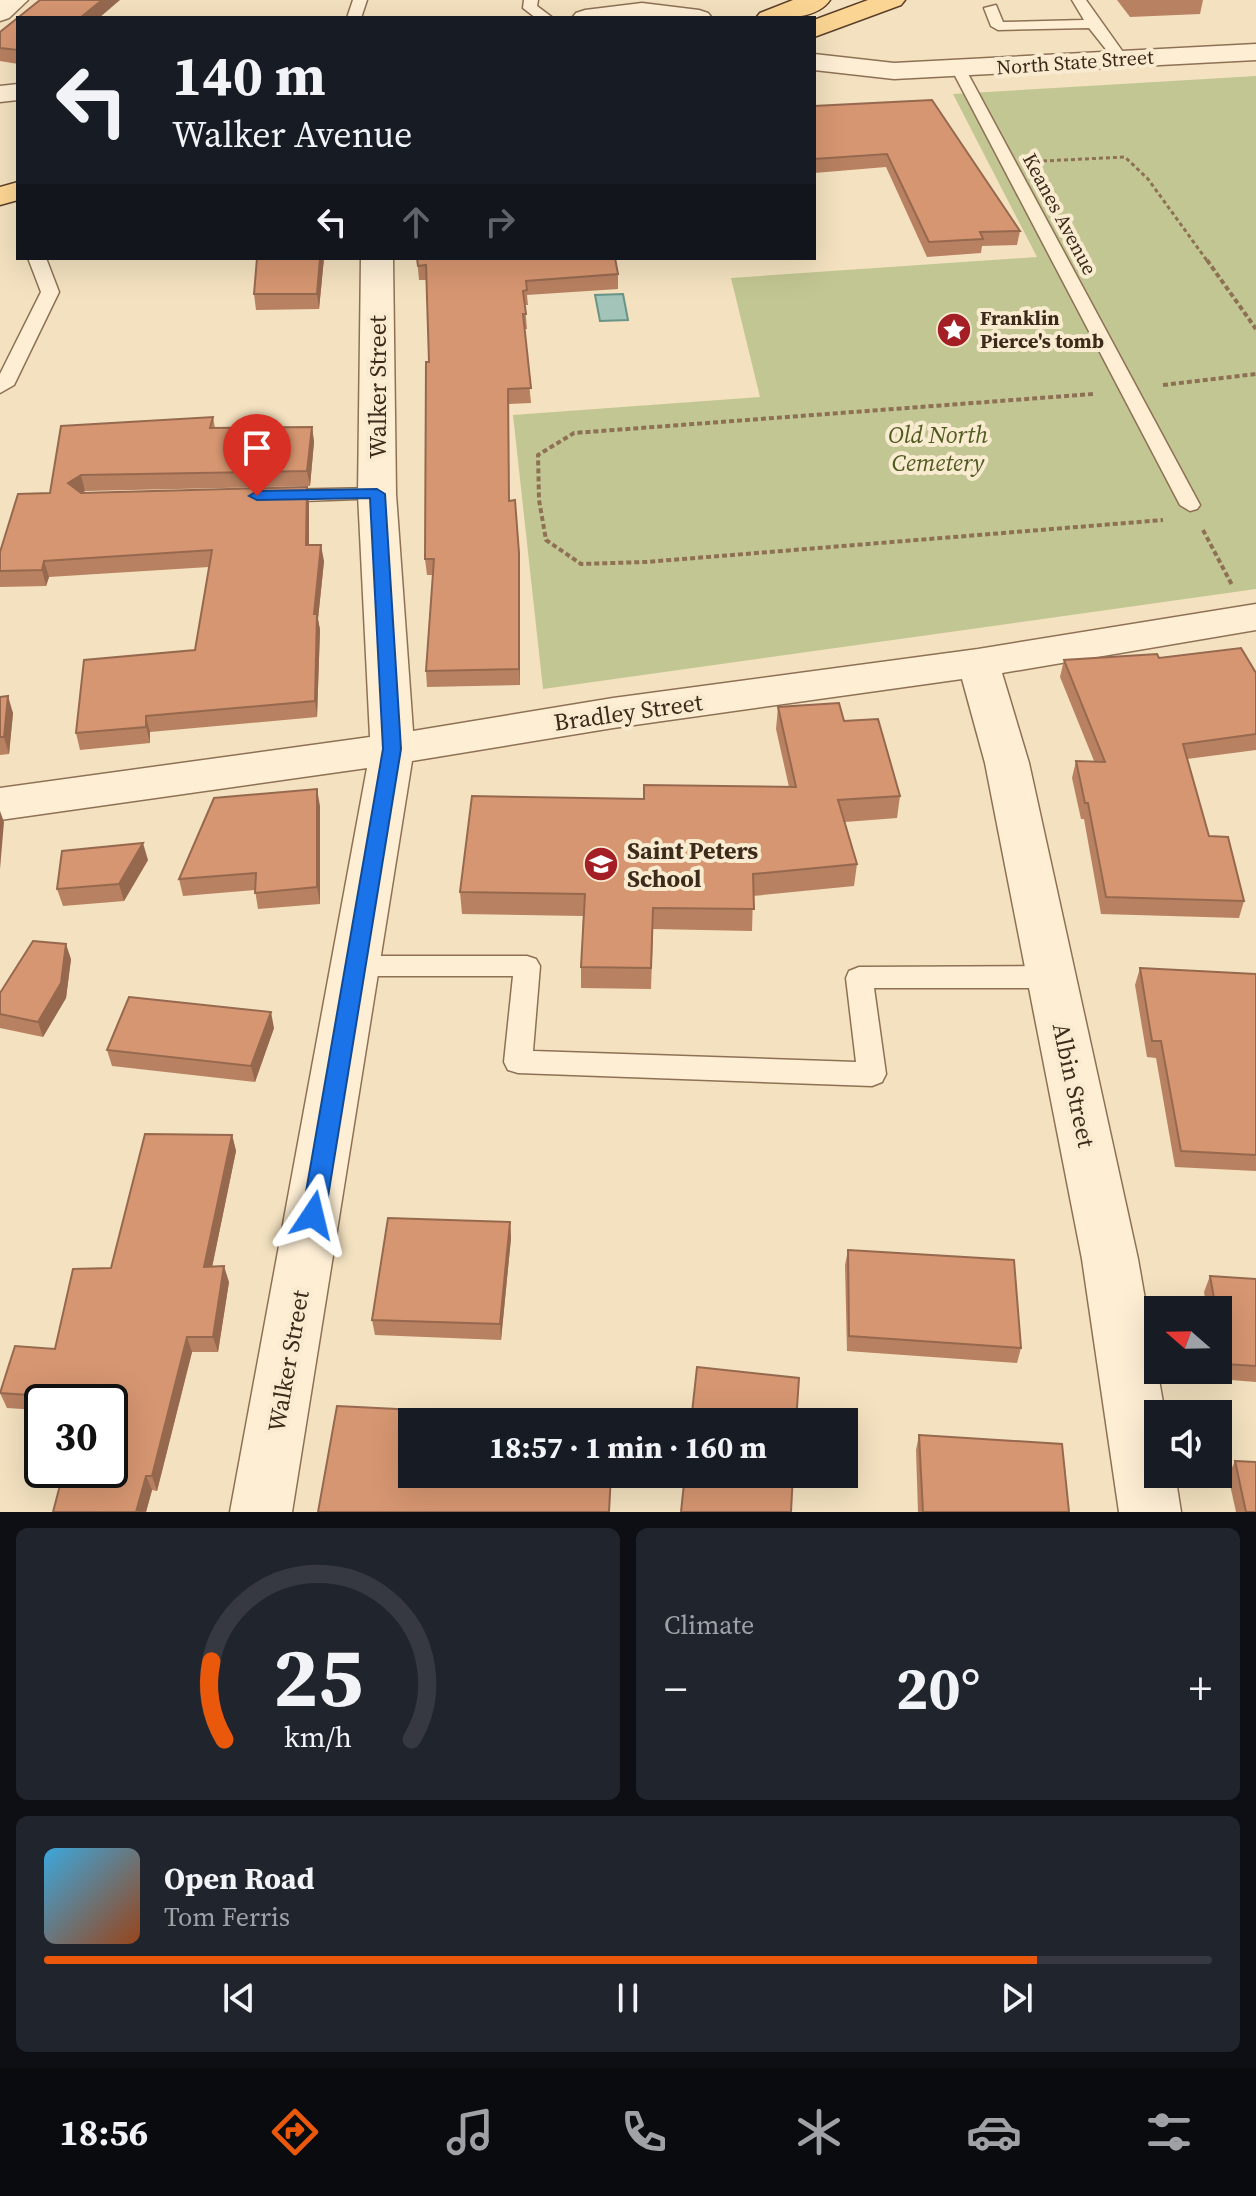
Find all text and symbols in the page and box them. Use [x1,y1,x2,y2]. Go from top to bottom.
text: 140 m [172,37,326,114]
street label: North State Street [996,43,1155,81]
icon: left [40,48,144,152]
text: Walker Avenue [172,110,412,159]
street label: Keanes Avenue [1016,148,1104,280]
icon: left [310,200,354,244]
icon: ahead [394,200,438,244]
icon: right [478,200,522,244]
place label: Franklin Pierce's tomb [980,304,1104,355]
place icon: Franklin Pierce's tomb [935,311,973,349]
street label: Walker Street [361,315,394,459]
pin [223,414,291,496]
park label: Old North Cemetery [888,418,988,479]
icon: arrive [235,426,279,470]
street label: Bradley Street [551,685,705,739]
place label: Saint Peters School [627,834,758,895]
school or university icon: Saint Peters School [582,845,620,883]
street label: Albin Street [1045,1020,1103,1150]
position arrow [271,1173,355,1257]
street label: Walker Street [259,1287,317,1435]
north arrow [1144,1296,1232,1384]
map controls [1144,1296,1232,1488]
speed limit sign: 30 [24,1384,128,1488]
button: sound [1144,1400,1232,1488]
text: 18:57 · 1 min · 160 m [489,1427,767,1468]
text: Climate [664,1607,754,1643]
text: 25 [273,1620,363,1734]
text: 20° [896,1647,980,1729]
text: − [664,1658,687,1719]
text: + [1189,1658,1212,1719]
text: km/h [284,1717,352,1757]
text: Open Road [164,1858,315,1899]
text: Tom Ferris [164,1899,290,1935]
icon: previous [217,1976,261,2020]
icon: pause [606,1976,650,2020]
icon: next [995,1976,1039,2020]
icon: directions [267,2104,323,2160]
icon: music [442,2104,498,2160]
icon: phone [616,2104,672,2160]
icon: climate [791,2104,847,2160]
icon: car [966,2104,1022,2160]
icon: filters [1141,2104,1197,2160]
text: 18:56 [59,2108,148,2157]

